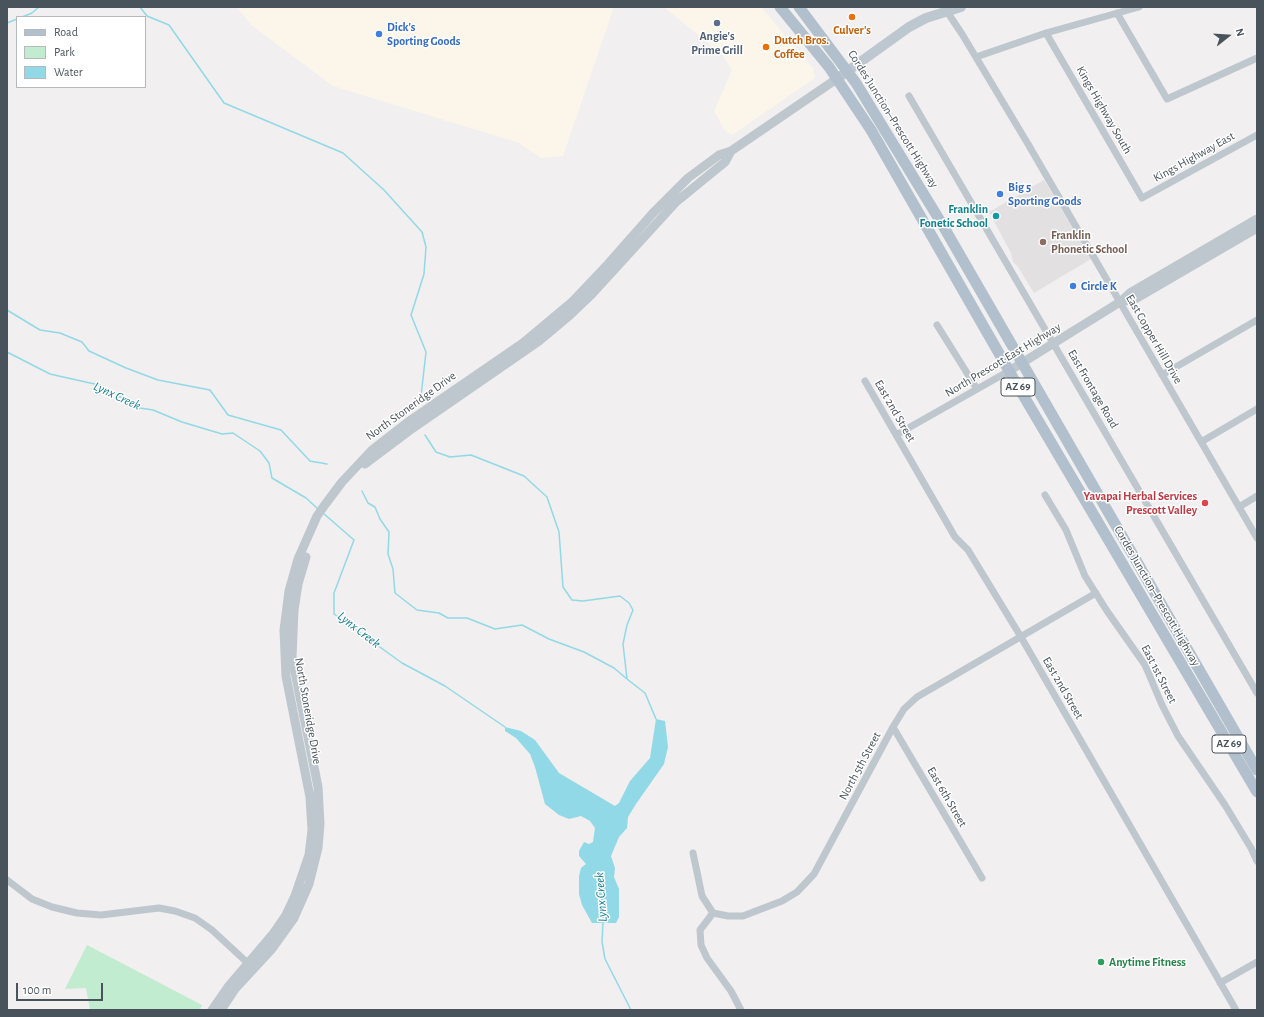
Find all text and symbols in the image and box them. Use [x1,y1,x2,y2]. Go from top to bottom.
marker: Culver's [847,12,857,22]
legend [16,16,146,88]
north arrow [1208,16,1248,56]
marker: Angie's Prime Grill [712,18,722,28]
place label: Dick's Sporting Goods [387,20,460,48]
place label: Culver's [833,23,871,37]
text: Road [54,26,78,38]
text: N [1234,27,1246,38]
marker: Dick's Sporting Goods [374,29,384,39]
place label: Angie's Prime Grill [691,29,743,57]
place label: Dutch Bros. Coffee [774,33,829,61]
marker: Dutch Bros. Coffee [761,42,771,52]
text: Park [54,46,75,58]
street label: Cordes Junction–Prescott Highway [845,47,941,191]
street label: Kings Highway South [1073,64,1135,156]
text: Water [54,66,83,78]
street label: Kings Highway East [1151,129,1237,185]
place label: Big 5 Sporting Goods [1008,180,1081,208]
marker: Big 5 Sporting Goods [995,189,1005,199]
place label: Franklin Fonetic School [920,202,988,230]
marker: Franklin Fonetic School [991,211,1001,221]
place label: Franklin Phonetic School [1051,228,1127,256]
marker: Franklin Phonetic School [1038,237,1048,247]
place label: Circle K [1081,279,1117,293]
marker: Circle K [1068,281,1078,291]
street label: East Copper Hill Drive [1123,292,1185,386]
street label: North Prescott East Highway [943,320,1063,400]
street label: East Frontage Road [1065,347,1121,431]
street label: North Stoneridge Drive [363,368,459,444]
street label: East 2nd Street [871,377,919,445]
water label: Lynx Creek [91,378,143,414]
road number: AZ 69 [1001,378,1035,396]
place label: Yavapai Herbal Services Prescott Valley [1084,489,1197,517]
marker: Yavapai Herbal Services Prescott Valley [1200,498,1210,508]
street label: Cordes Junction–Prescott Highway [1111,523,1203,669]
water label: Lynx Creek [334,608,384,652]
street label: East 1st Street [1138,642,1180,706]
street label: East 2nd Street [1039,654,1087,722]
street label: North Stoneridge Drive [292,657,324,765]
street label: North 5th Street [836,730,884,802]
road number: AZ 69 [1212,735,1246,753]
street label: East 6th Street [924,764,970,830]
water label: Lynx Creek [591,871,611,923]
place label: Anytime Fitness [1109,955,1186,969]
marker: Anytime Fitness [1096,957,1106,967]
scale bar [18,975,105,1001]
text: 100 m [23,984,51,996]

